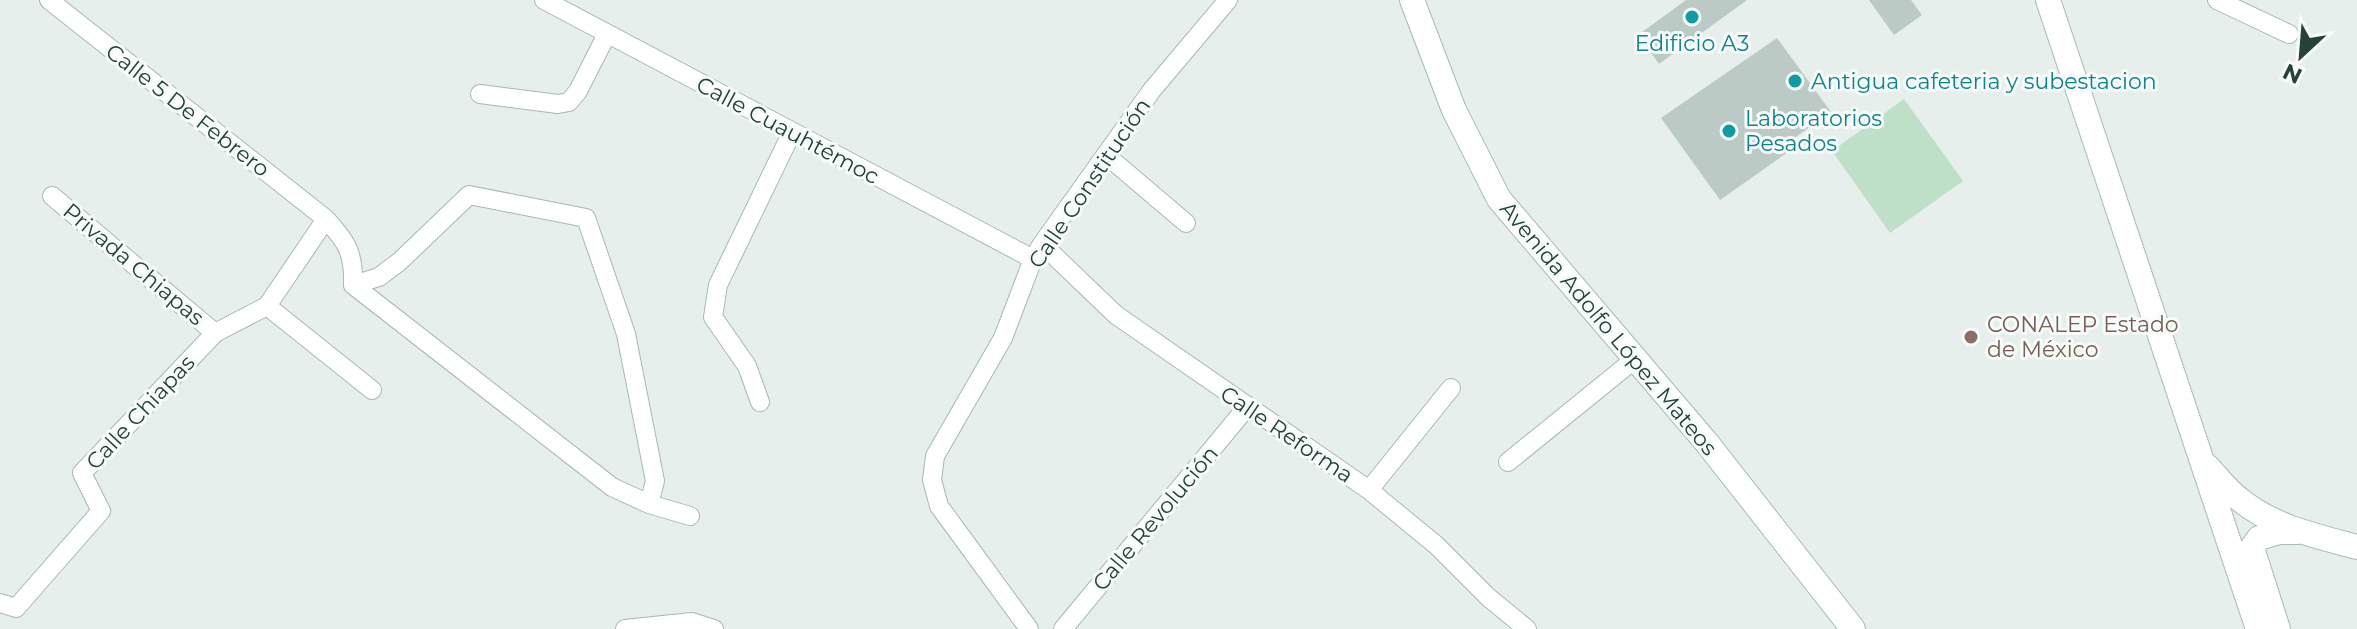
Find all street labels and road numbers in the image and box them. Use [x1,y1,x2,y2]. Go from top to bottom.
street label: Calle 5 De Febrero [100,38,275,183]
street label: Calle Cuauhtémoc [692,71,884,190]
street label: Calle Constitución [1023,93,1156,273]
street label: Avenida Adolfo López Mateos [1494,196,1723,461]
street label: Privada Chiapas [58,197,210,331]
street label: Calle Chiapas [80,349,201,475]
street label: Calle Reforma [1215,380,1358,489]
street label: Calle Revolución [1087,440,1224,596]

